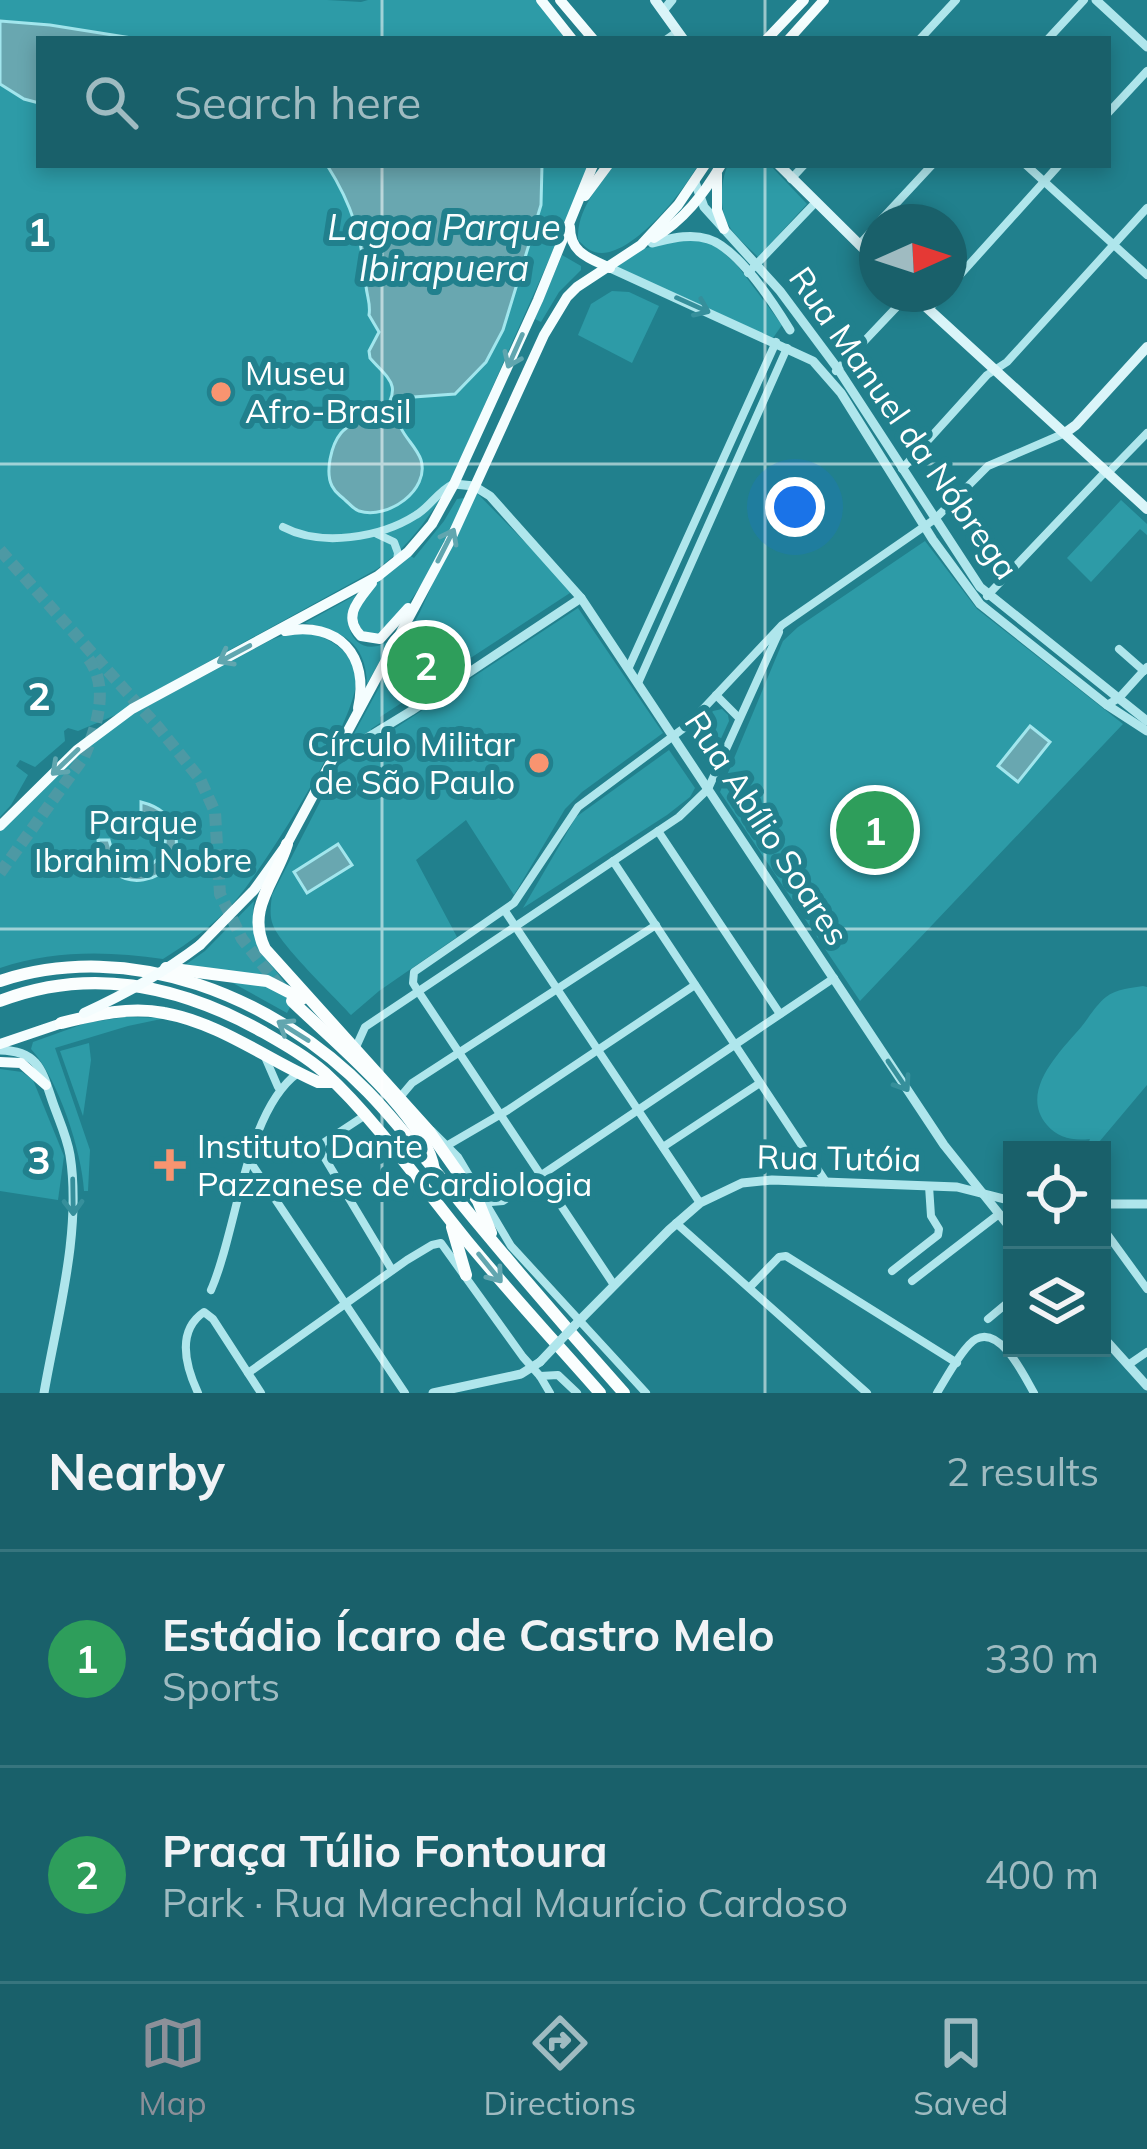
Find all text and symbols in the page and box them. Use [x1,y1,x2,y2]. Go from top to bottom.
search box [36,36,1111,168]
icon: search [78,69,144,135]
text: Search here [174,74,421,130]
water label: Lagoa Parque Ibirapuera [327,204,561,290]
north arrow [859,204,967,312]
text: 1 [27,207,51,256]
street label: Rua Manuel da Nóbrega [781,259,1028,587]
one-way arrow [674,296,710,318]
one-way arrow [503,332,525,368]
place label: Museu Afro-Brasil [245,352,412,431]
marker: Museu Afro-Brasil [208,379,234,405]
your location [765,477,825,537]
one-way arrow [436,528,459,564]
pin: 2 [387,620,465,710]
one-way arrow [218,643,253,666]
text: 2 [27,671,51,720]
street label: Rua Abílio Soares [676,703,858,953]
place label: Círculo Militar de São Paulo [307,723,515,802]
one-way arrow [51,747,80,775]
marker: Círculo Militar de São Paulo [526,750,552,776]
pin: 1 [836,785,914,875]
park label: Parque Ibrahim Nobre [34,801,252,880]
one-way arrow [276,1018,310,1043]
one-way arrow [886,1058,911,1092]
place label: Instituto Dante Pazzanese de Cardiologia [197,1125,592,1204]
text: 3 [27,1135,51,1184]
street label: Rua Tutóia [756,1136,922,1179]
map controls [1003,1141,1111,1357]
button: locate [1003,1141,1111,1249]
marker: Instituto Dante Pazzanese de Cardiologia [154,1149,186,1181]
one-way arrow [61,1177,84,1216]
button: layers [1003,1249,1111,1357]
one-way arrow [475,1252,503,1283]
text: Nearby [48,1439,225,1503]
text: 2 results [946,1447,1099,1496]
text: Estádio Ícaro de Castro Melo [162,1606,775,1662]
text: 1 [75,1634,99,1683]
text: 330 m [984,1634,1099,1683]
text: Sports [162,1662,280,1711]
text: Praça Túlio Fontoura [162,1822,608,1878]
text: 2 [75,1850,99,1899]
text: 400 m [984,1850,1099,1899]
text: Park · Rua Marechal Maurício Cardoso [162,1878,848,1927]
tab: Map [139,2010,206,2123]
tab: Directions [484,2010,636,2123]
tab: Saved [913,2010,1008,2123]

